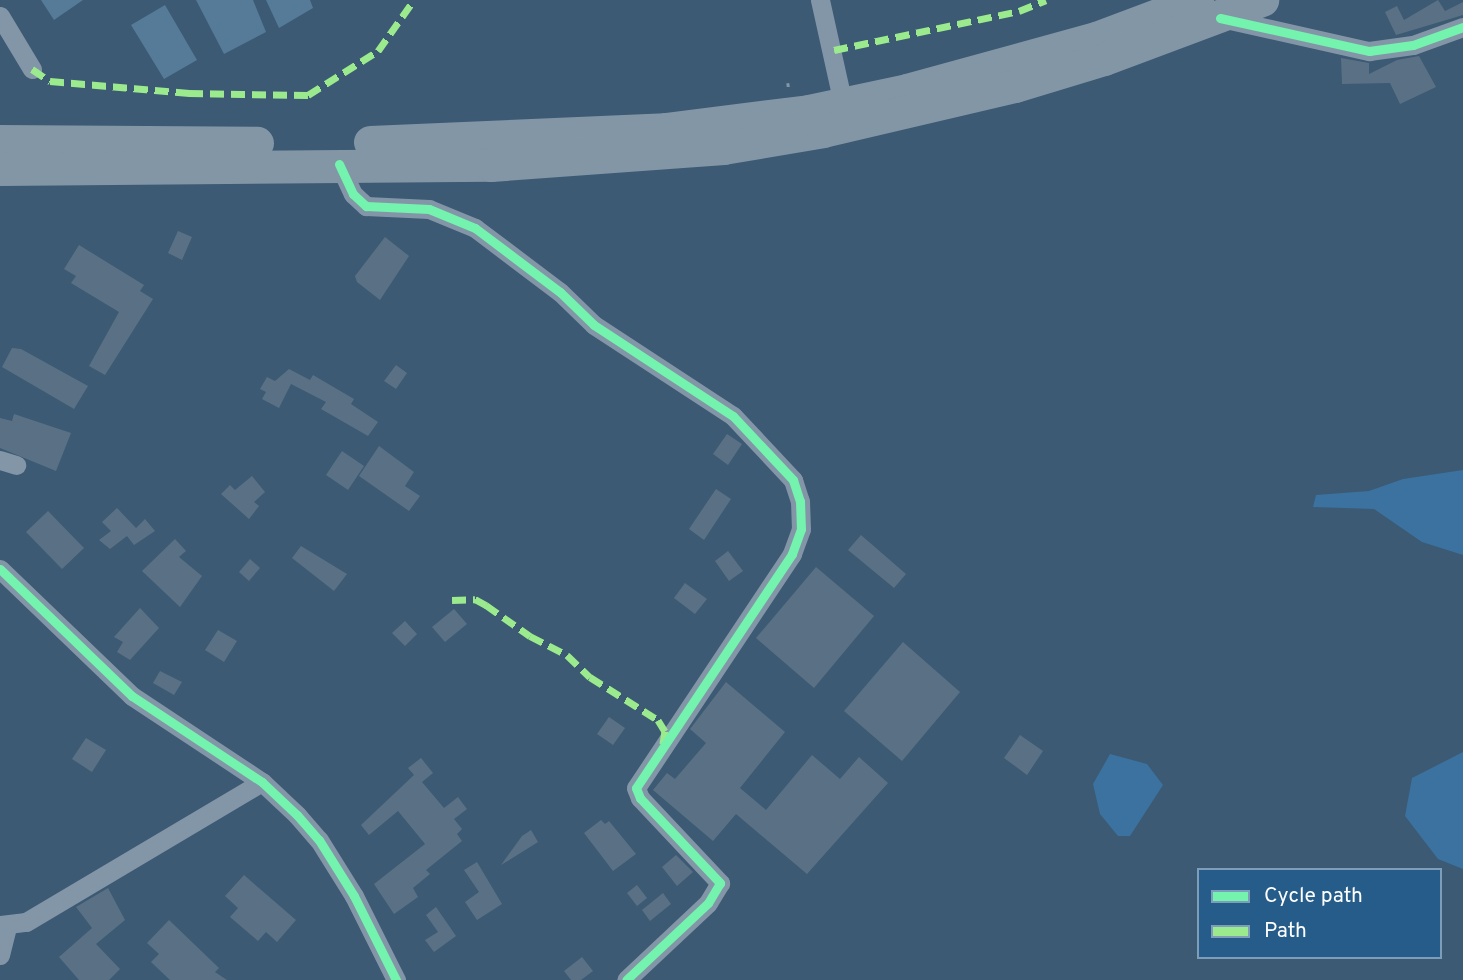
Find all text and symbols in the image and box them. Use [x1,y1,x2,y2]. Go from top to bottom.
legend [1197,868,1442,959]
text: Cycle path [1264,883,1363,910]
text: Path [1264,918,1307,945]

